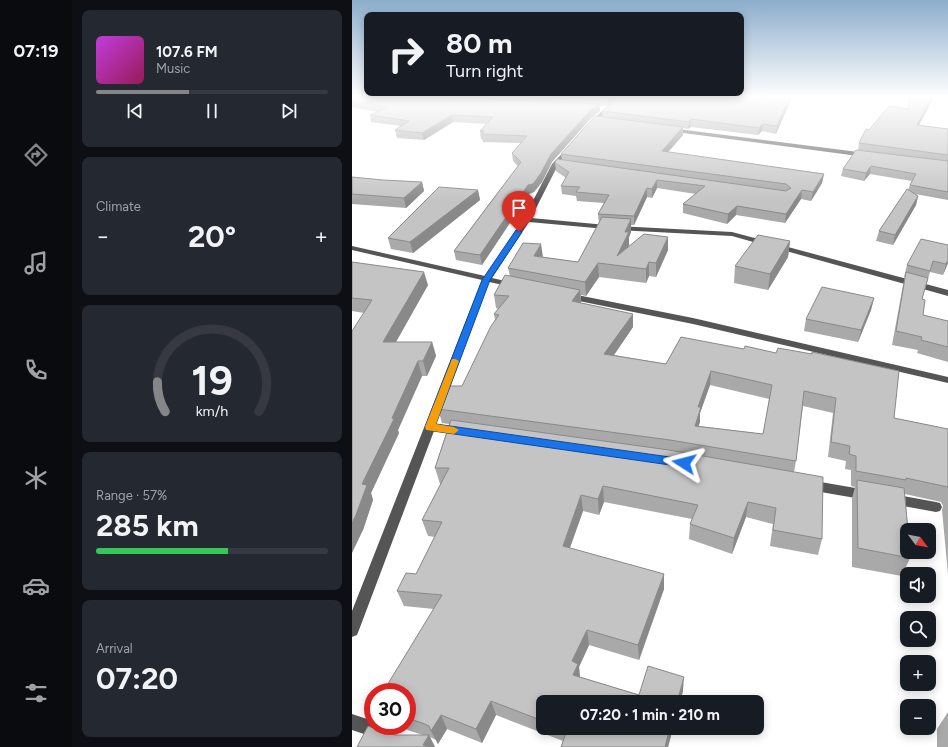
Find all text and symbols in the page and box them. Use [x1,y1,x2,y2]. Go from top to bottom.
text: 80 m [446,26,512,60]
icon: right [380,28,432,80]
text: 07:19 [13,40,59,62]
text: 107.6 FM [156,43,218,61]
text: Turn right [446,60,523,82]
text: Music [156,61,190,76]
icon: previous [124,100,146,122]
icon: pause [201,100,223,122]
icon: next [278,100,300,122]
icon: directions [22,141,50,169]
pin [502,191,536,232]
icon: arrive [508,197,530,219]
text: Climate [96,199,141,214]
text: 20° [188,218,236,255]
text: − [96,223,110,250]
text: + [314,223,328,250]
icon: music [22,249,50,277]
text: 19 [191,354,233,404]
icon: phone [22,356,50,384]
text: km/h [196,401,228,419]
position arrow [663,442,705,484]
icon: climate [22,464,50,492]
text: Range · 57% [96,488,167,503]
text: 285 km [96,507,199,544]
north arrow [900,523,936,559]
map controls [900,523,936,735]
button: sound [900,567,936,603]
icon: car [22,572,50,600]
button: search [900,611,936,647]
text: Arrival [96,641,133,656]
button: + [900,655,936,691]
text: 07:20 [96,660,178,697]
icon: filters [22,679,50,707]
speed limit sign: 30 [364,683,416,735]
button: − [900,699,936,735]
text: 07:20 · 1 min · 210 m [580,706,720,724]

